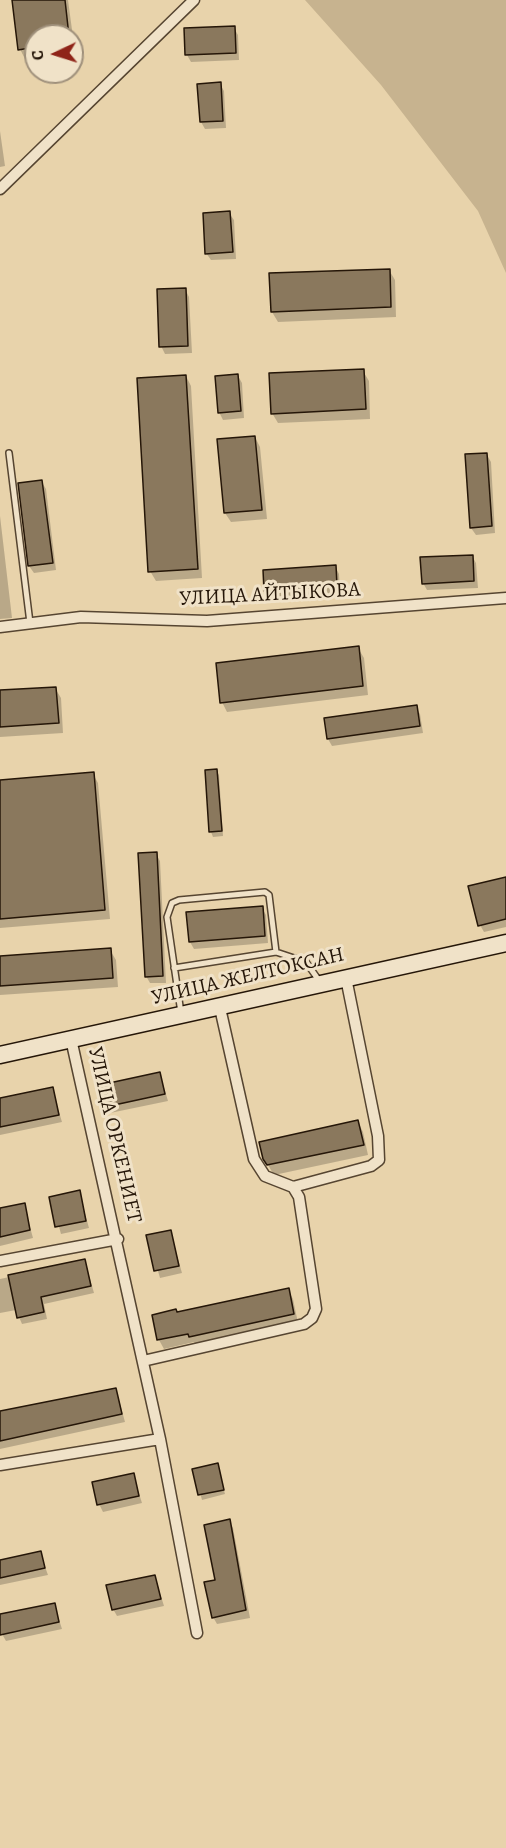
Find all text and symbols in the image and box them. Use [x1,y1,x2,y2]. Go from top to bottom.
north arrow [24,24,84,84]
text: С [27,49,49,61]
street label: УЛИЦА АЙТЫКОВА [179,578,361,612]
street label: УЛИЦА ЖЕЛТОКСАН [149,943,347,1011]
street label: УЛИЦА ОРКЕНИЕТ [82,1045,146,1225]

